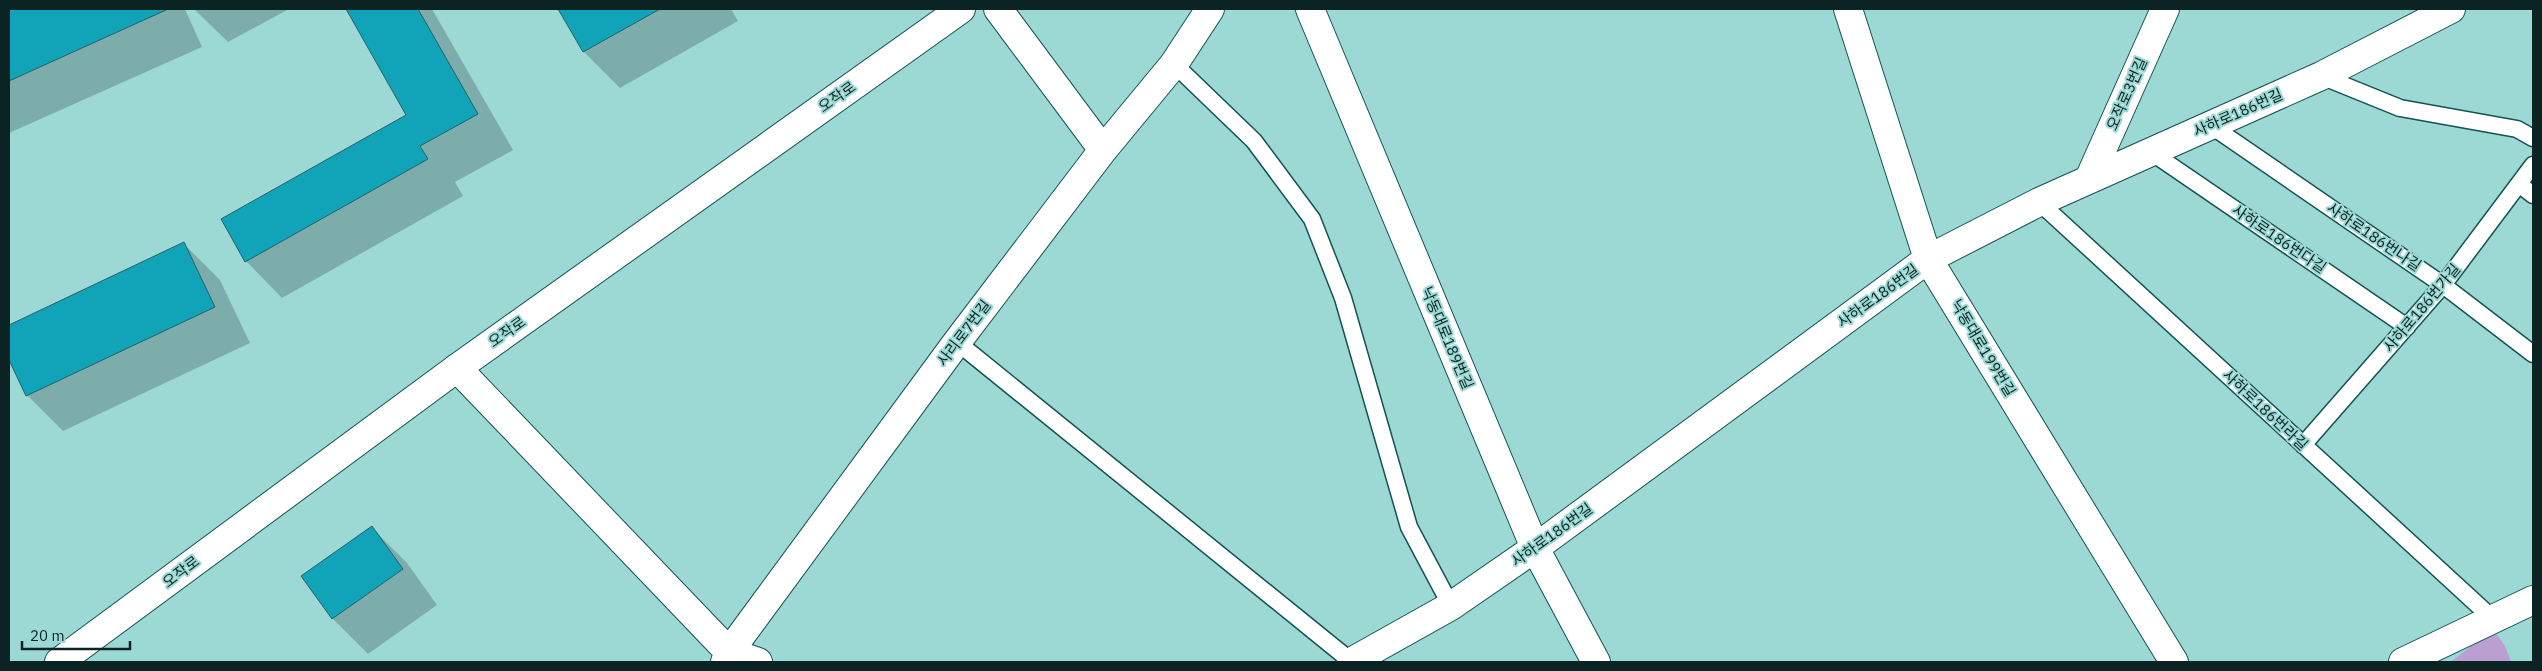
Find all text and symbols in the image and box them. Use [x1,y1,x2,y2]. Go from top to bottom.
street label: 오작로3번길 [2102,54,2151,133]
street label: 오작로 [814,77,859,116]
street label: 사하로186번길 [2190,84,2286,141]
street label: 사하로186번나길 [2323,198,2425,275]
street label: 사하로186번다길 [2228,200,2330,277]
street label: 사하로186번길 [1833,260,1922,331]
street label: 사하로186번가길 [2379,260,2464,356]
street label: 낙동대로189번길 [1417,284,1478,392]
street label: 사리로7번길 [933,296,995,370]
street label: 낙동대로199번길 [1947,296,2020,400]
street label: 오작로 [484,312,529,351]
street label: 사하로186번라길 [2219,365,2312,454]
street label: 사하로186번길 [1507,499,1596,570]
street label: 오작로 [158,552,203,592]
scale bar [22,618,130,650]
text: 20 m [30,626,65,645]

